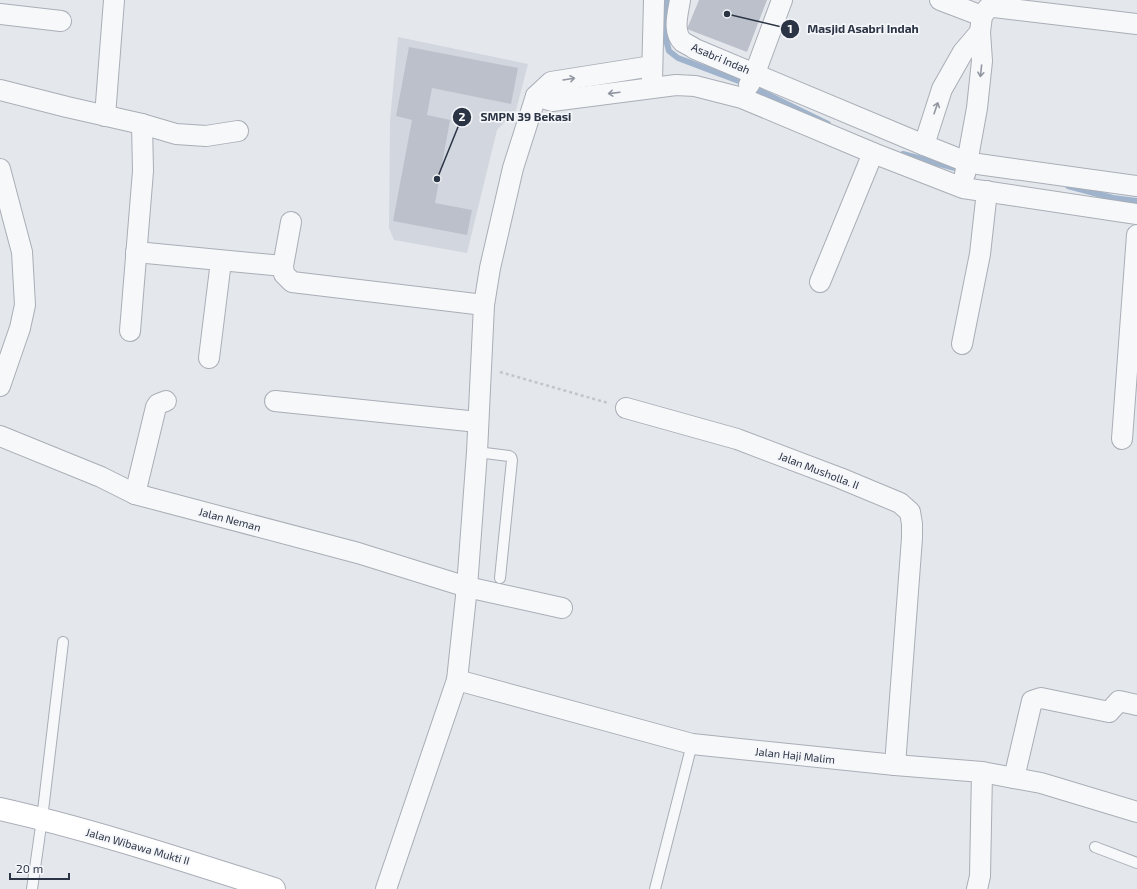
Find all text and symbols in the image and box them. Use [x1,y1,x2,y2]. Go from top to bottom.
callout: Masjid Asabri Indah [780,17,927,41]
text: 1 [787,21,793,35]
text: Masjid Asabri Indah [807,21,919,36]
street label: Asabri Indah [690,40,752,76]
one-way arrow [977,64,984,77]
one-way arrow [562,75,575,83]
one-way arrow [608,89,621,97]
one-way arrow [933,101,940,114]
callout: SMPN 39 Bekasi [452,105,579,129]
text: 2 [459,109,466,123]
text: SMPN 39 Bekasi [481,109,571,123]
street label: Jalan Musholla. II [777,449,861,491]
street label: Jalan Neman [198,504,262,534]
street label: Jalan Haji Malim [754,744,836,767]
street label: Jalan Wibawa Mukti II [85,825,191,867]
scale bar [10,855,69,881]
text: 20 m [16,861,43,875]

